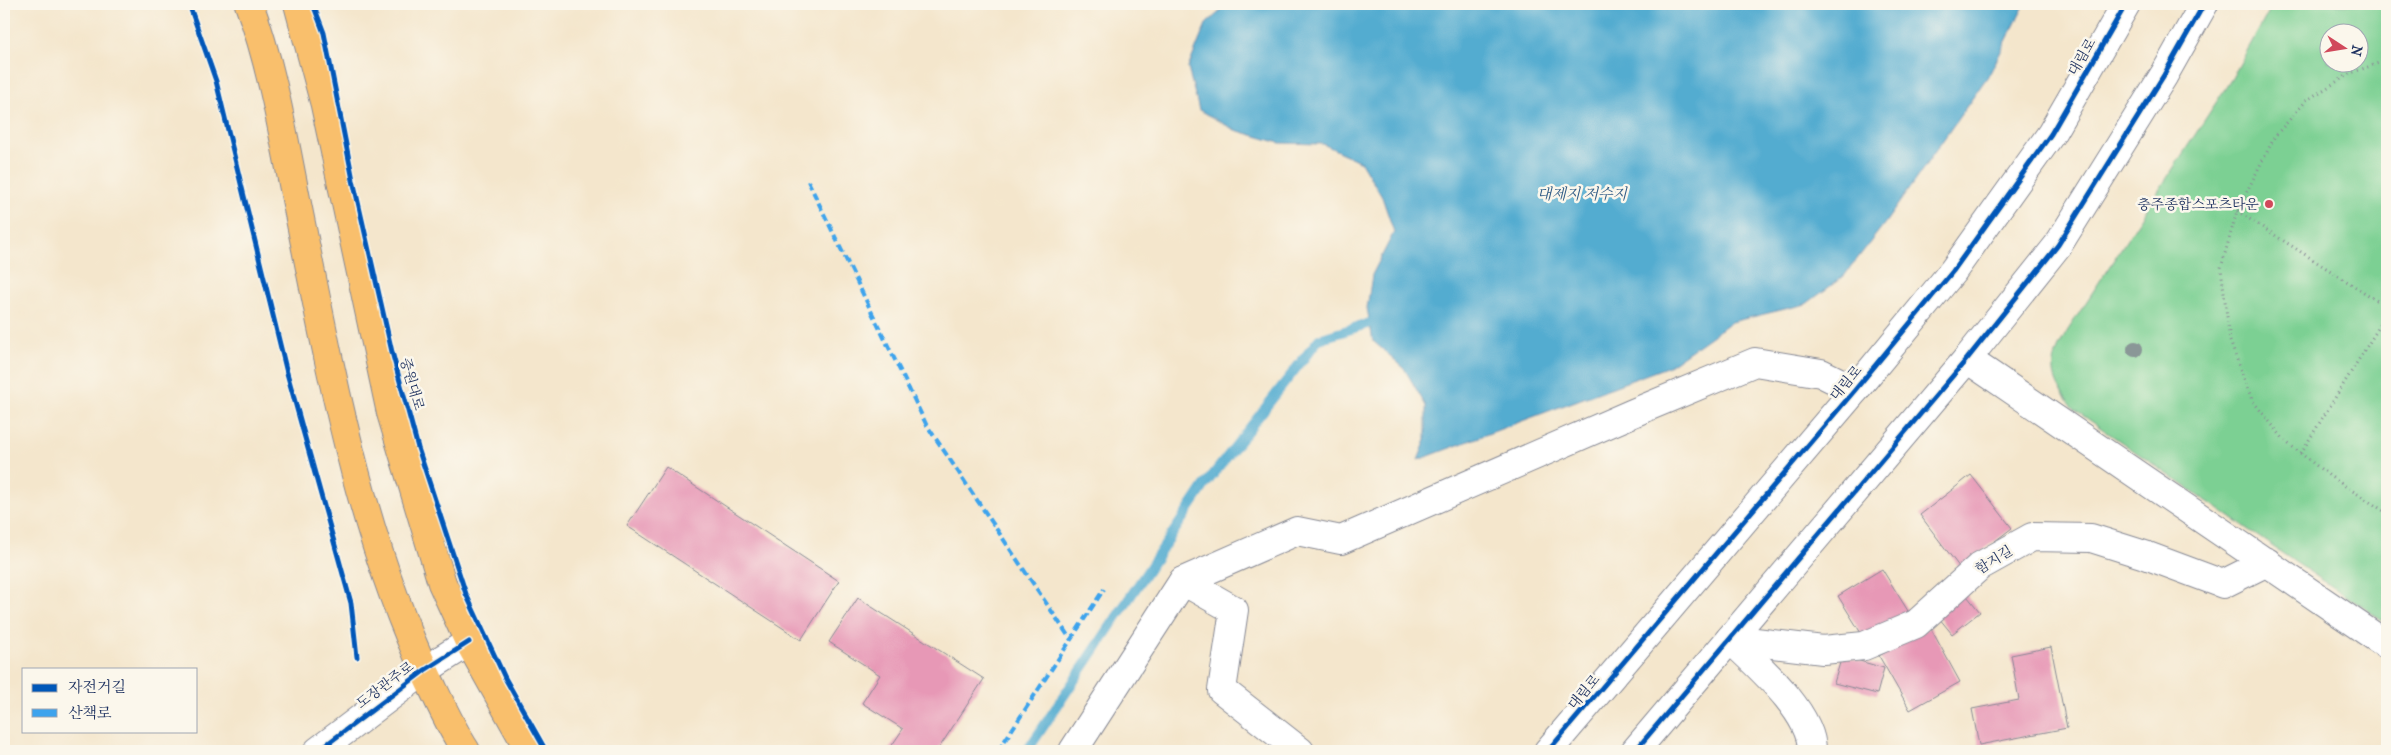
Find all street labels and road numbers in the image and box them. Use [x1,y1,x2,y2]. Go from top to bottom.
street label: 대림로 [2064,35,2100,79]
street label: 중원대로 [396,356,428,413]
street label: 대림로 [1826,362,1866,404]
street label: 함지길 [1972,542,2016,578]
street label: 도장관주로 [353,658,417,712]
street label: 대림로 [1564,671,1604,713]

